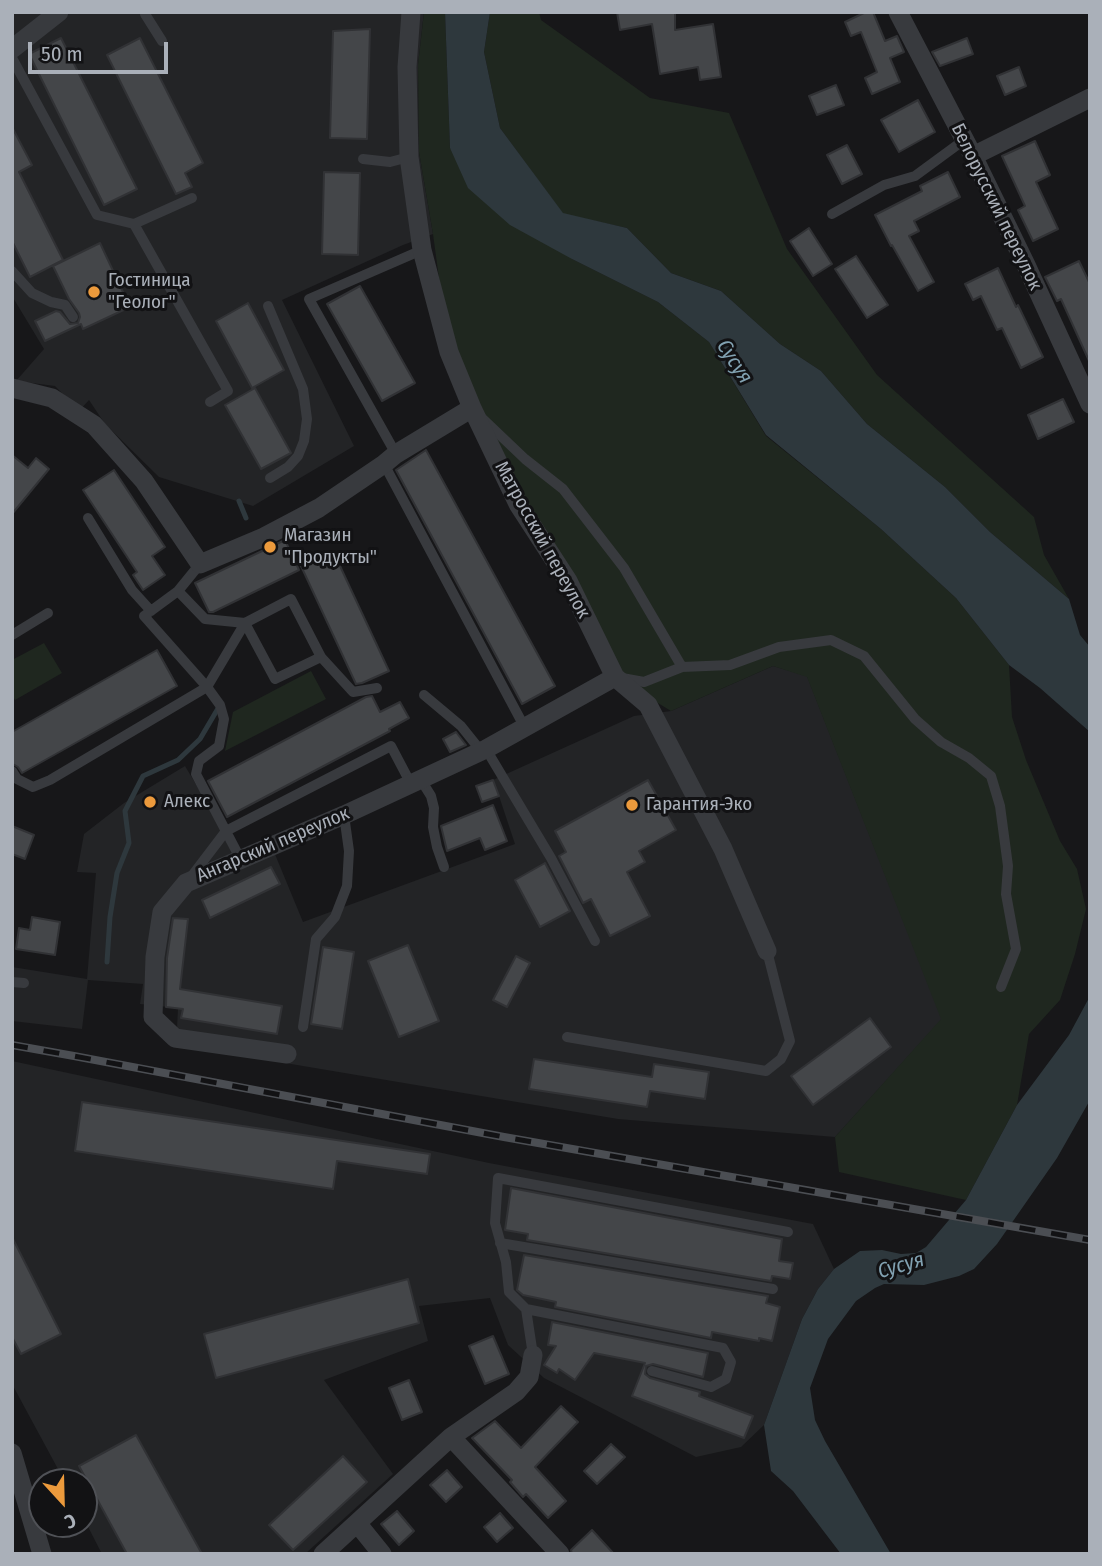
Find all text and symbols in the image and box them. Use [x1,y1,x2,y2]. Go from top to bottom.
scale bar [32,28,172,72]
text: 50 m [41,41,83,67]
street label: Белорусский переулок [946,120,1046,294]
place label: Гостиница "Геолог" [108,270,191,314]
marker: Гостиница "Геолог" [86,284,102,300]
water label: Сусуя [711,335,757,389]
street label: Матросский переулок [489,458,595,622]
place label: Магазин "Продукты" [284,525,377,569]
marker: Магазин "Продукты" [262,539,278,555]
place label: Алекс [164,791,210,813]
marker: Алекс [142,794,158,810]
place label: Гарантия-Эко [646,794,752,816]
marker: Гарантия-Эко [624,797,640,813]
street label: Ангарский переулок [193,802,353,888]
water label: Сусуя [875,1247,927,1285]
north arrow [28,1468,98,1538]
text: С [61,1509,79,1534]

